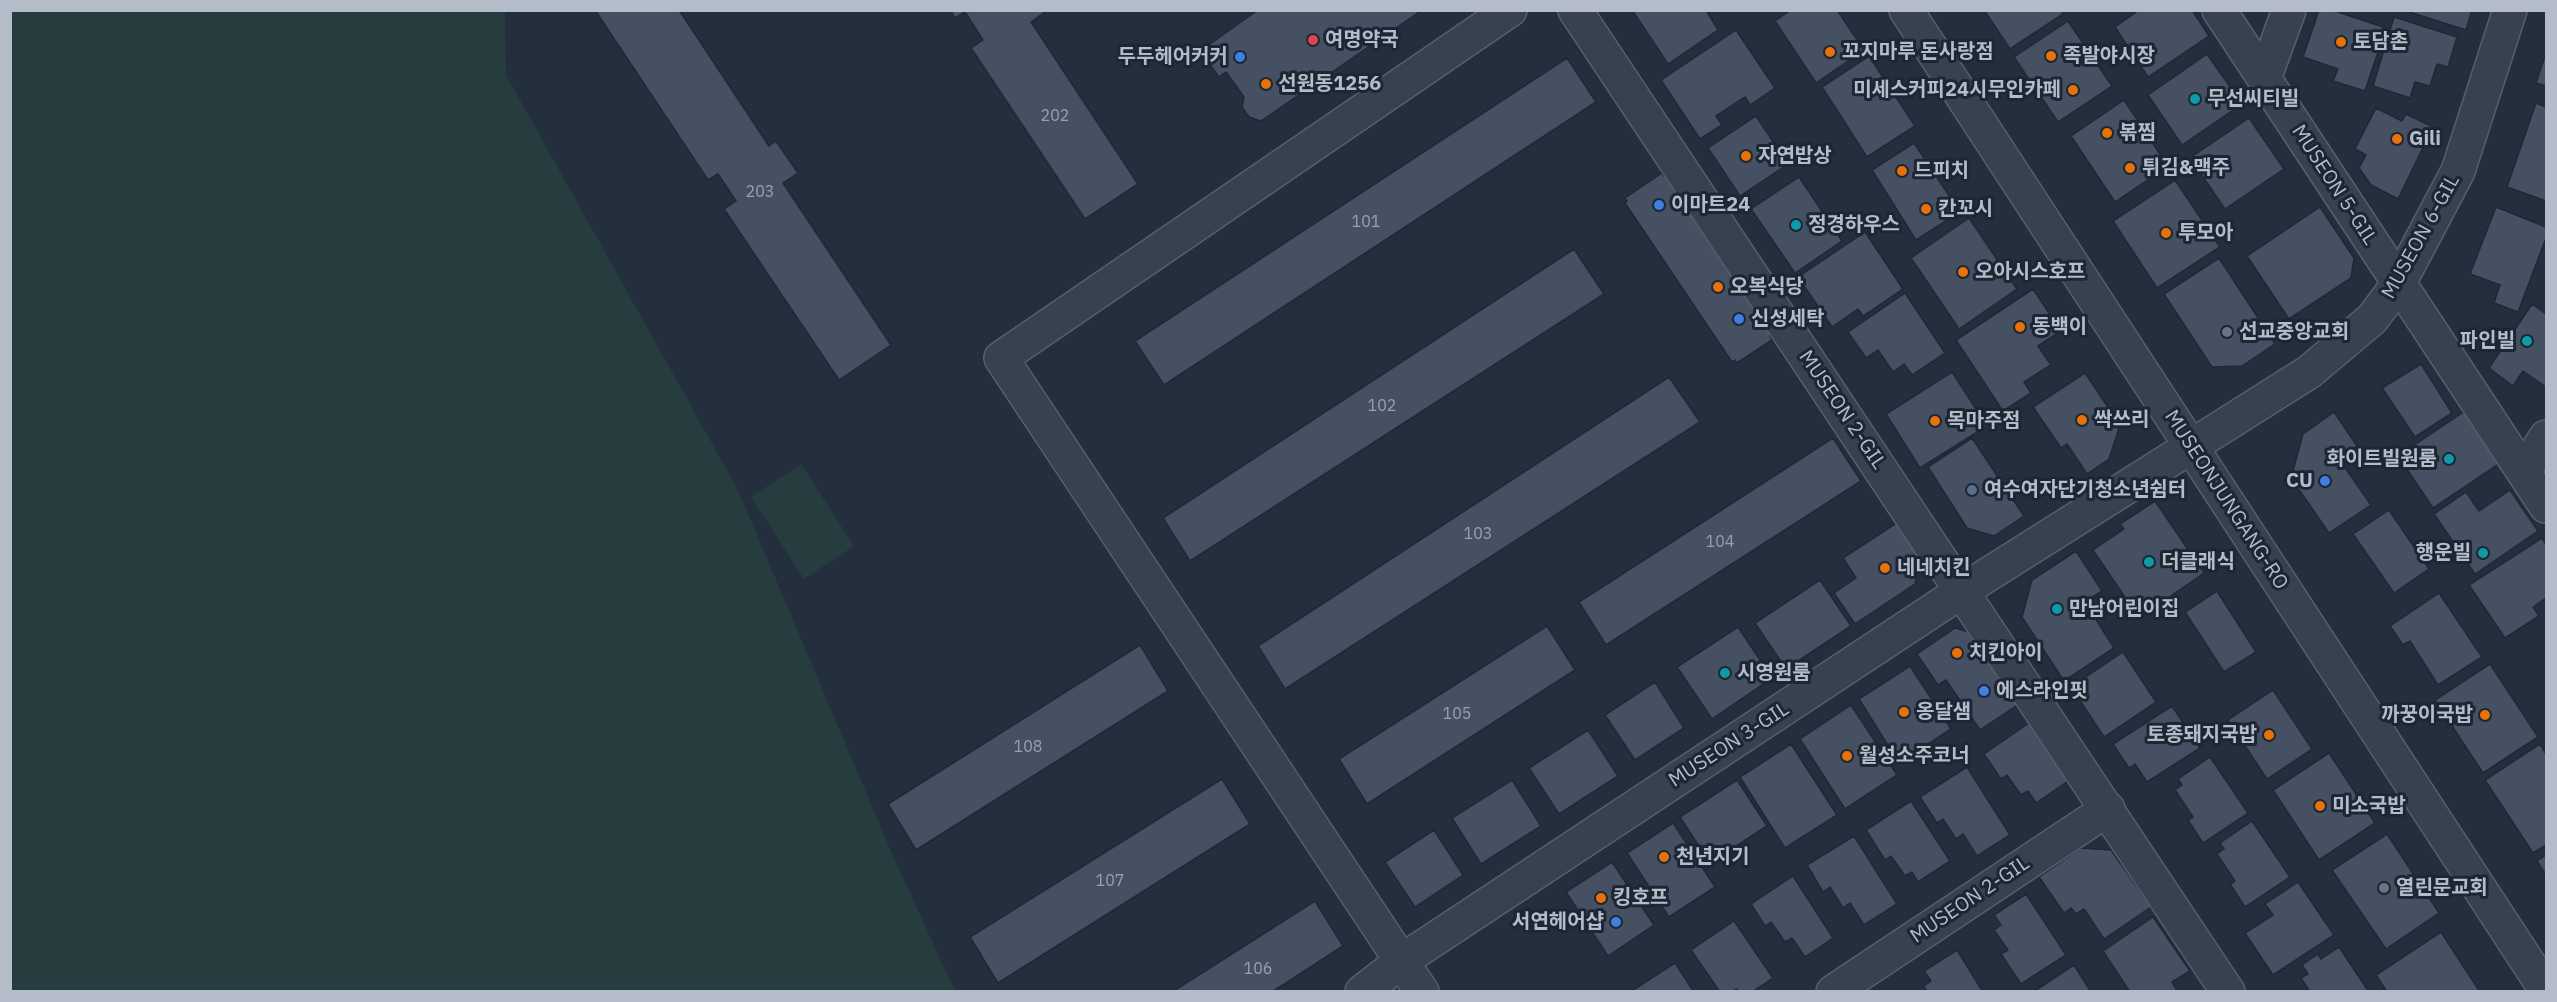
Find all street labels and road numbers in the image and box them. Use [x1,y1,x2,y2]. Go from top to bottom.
street label: MUSEON 5-GIL [2286,120,2382,250]
street label: MUSEON 6-GIL [2377,171,2465,303]
street label: MUSEON 2-GIL [1793,346,1891,474]
street label: MUSEONJUNGANG-RO [2159,406,2293,594]
street label: MUSEON 3-GIL [1664,697,1794,793]
street label: MUSEON 2-GIL [1906,851,2034,949]

